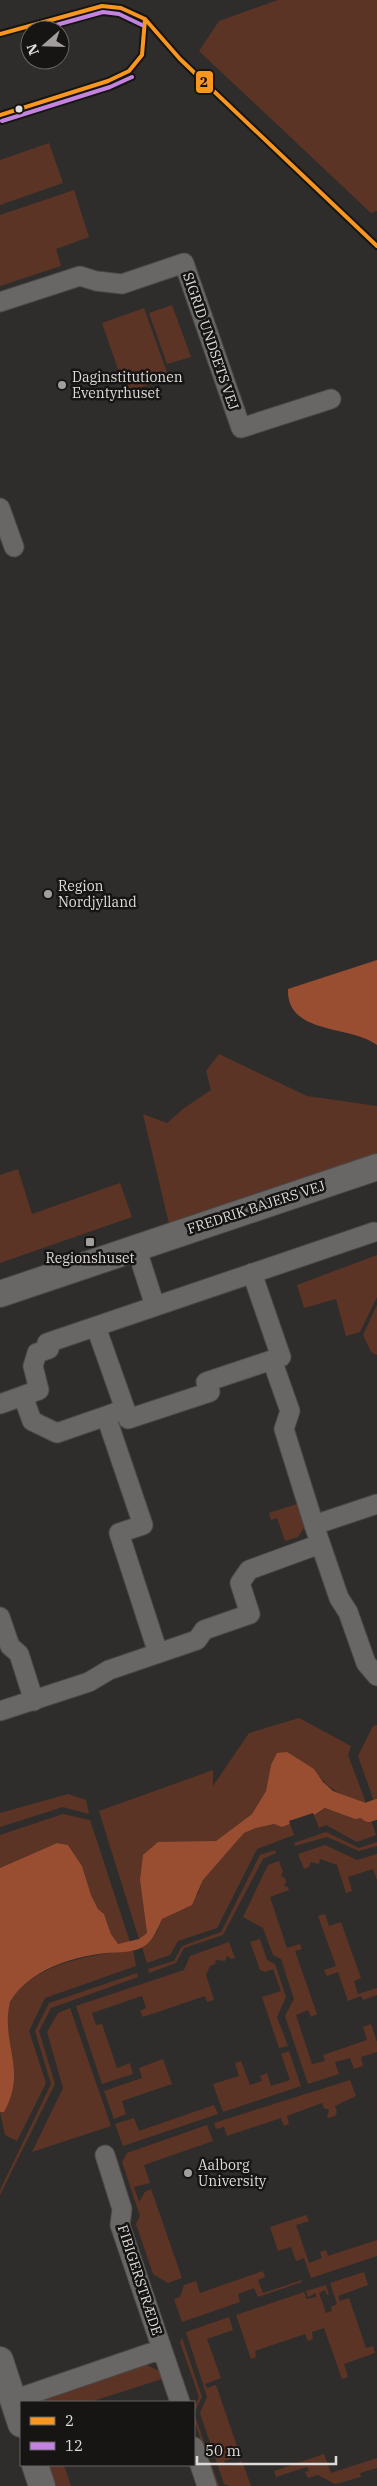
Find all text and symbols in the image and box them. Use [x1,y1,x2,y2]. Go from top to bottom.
north arrow [20,20,70,70]
text: N [22,41,43,58]
line badge: 2 [195,70,214,94]
text: 2 [200,73,208,91]
unlabelled marker [14,104,24,114]
street label: SIGRID UNDSETS VEJ [179,270,243,412]
place label: Daginstitutionen Eventyrhuset [72,368,183,402]
marker: Daginstitutionen Eventyrhuset [56,379,68,391]
place label: Region Nordjylland [58,877,137,911]
marker: Region Nordjylland [42,888,54,900]
street label: FREDRIK BAJERS VEJ [185,1176,327,1238]
marker: Regionshuset [84,1236,96,1248]
place label: Regionshuset [45,1249,135,1267]
place label: Aalborg University [198,2156,267,2190]
marker: Aalborg University [182,2167,194,2179]
street label: FIBIGERSTRÆDE [114,2222,166,2338]
legend [20,2401,195,2466]
text: 2 [65,2411,74,2430]
scale bar [197,2434,336,2466]
text: 12 [65,2436,83,2455]
text: 50 m [205,2441,241,2460]

